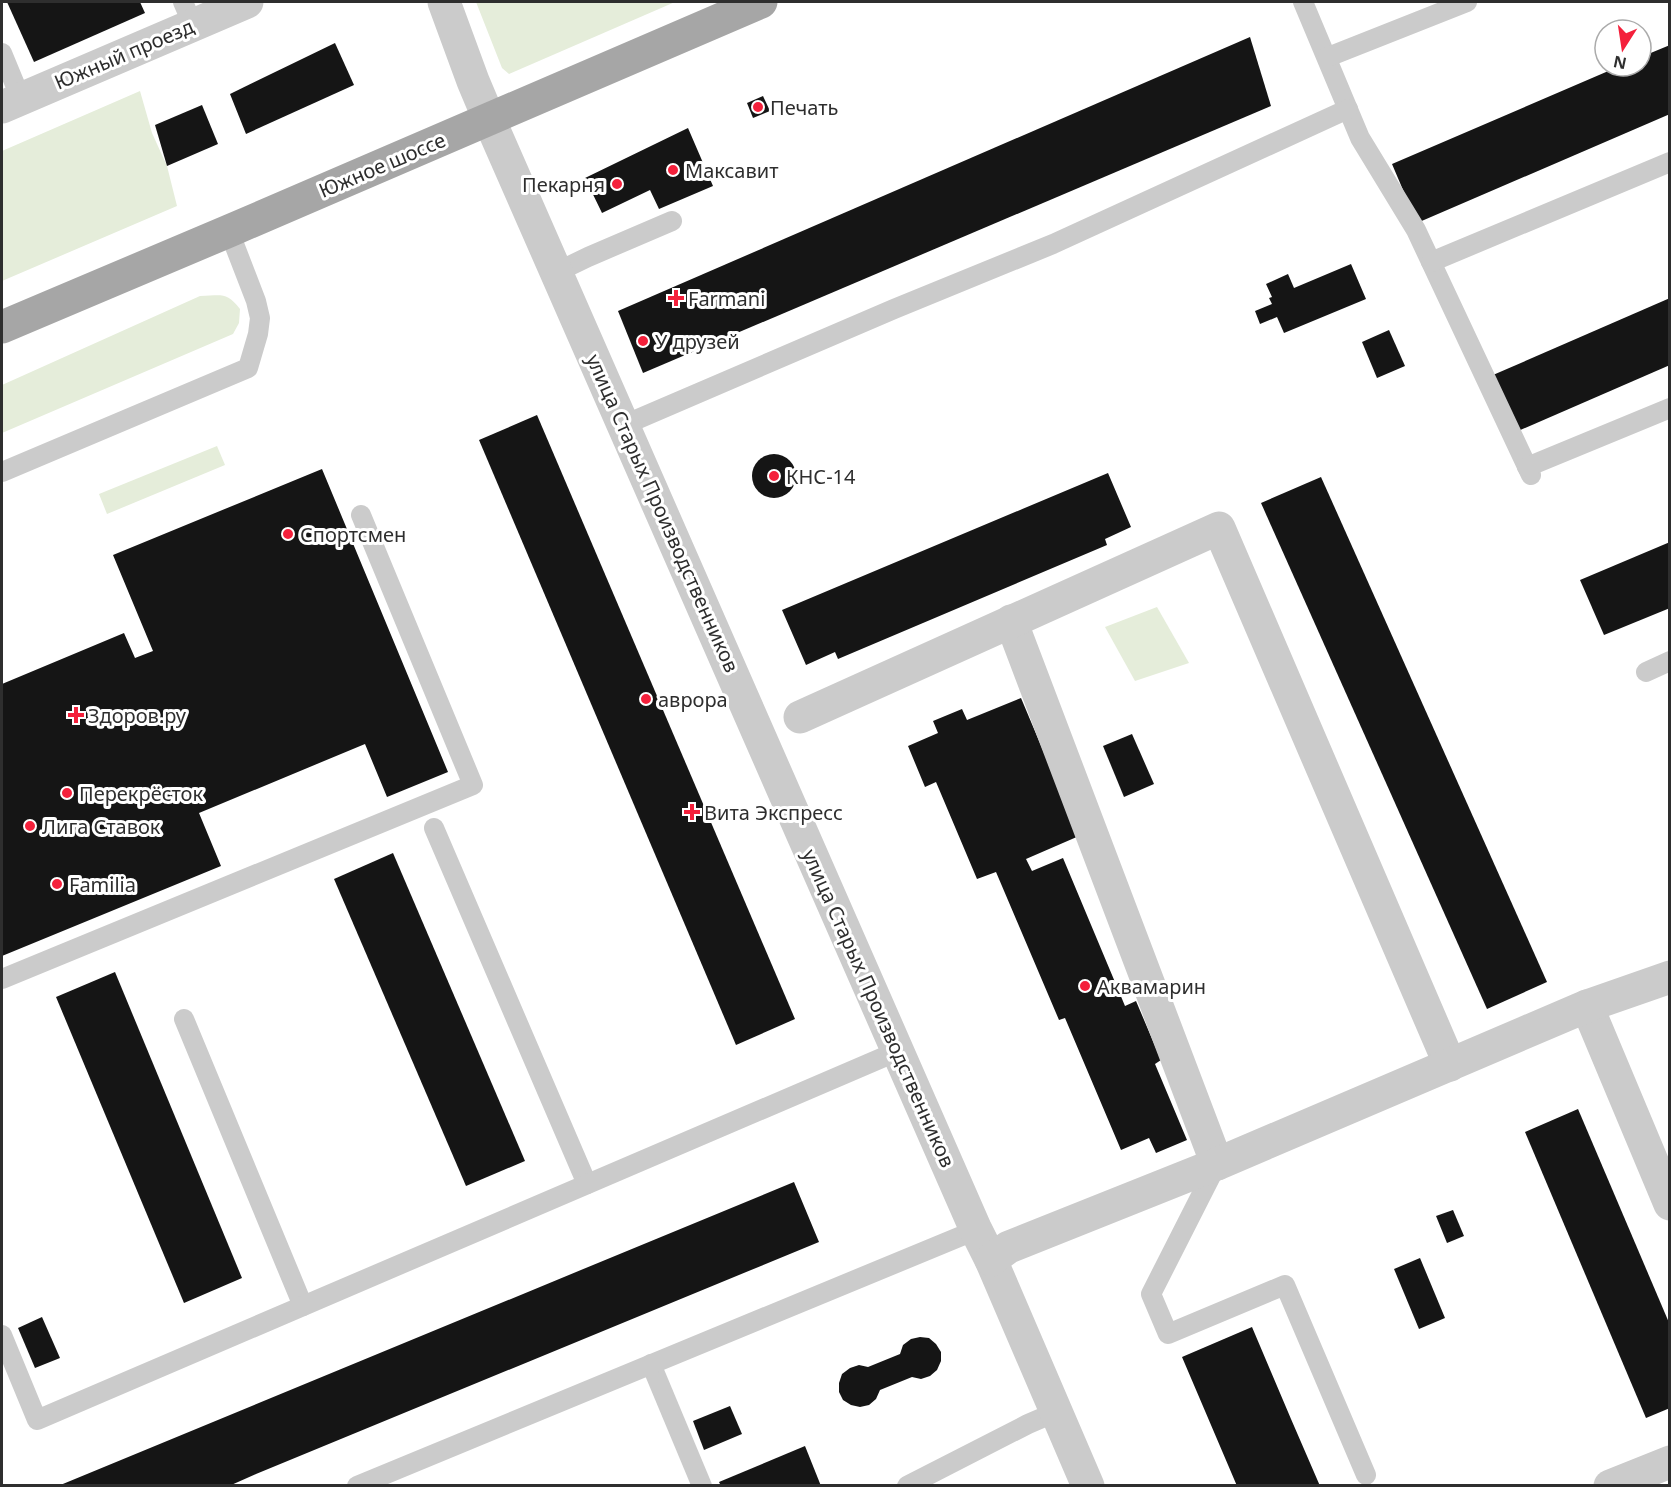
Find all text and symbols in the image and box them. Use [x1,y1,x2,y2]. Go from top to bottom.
street label: Южный проезд [50,12,198,96]
north arrow [1593,18,1653,78]
text: N [1611,51,1629,75]
place label: Печать [770,94,838,121]
marker: Печать [751,100,765,114]
street label: Южное шоссе [314,126,450,204]
place label: Максавит [685,157,778,184]
marker: Максавит [666,163,680,177]
place label: Пекарня [522,171,605,198]
marker: Пекарня [610,177,624,191]
place label: Farmani [688,285,765,312]
marker: Farmani [669,291,683,305]
place label: У друзей [655,328,740,355]
marker: У друзей [636,334,650,348]
street label: улица Старых Производственников [580,350,746,676]
place label: КНС-14 [786,463,856,490]
marker: КНС-14 [767,469,781,483]
place label: Спортсмен [300,521,406,548]
marker: Спортсмен [281,527,295,541]
place label: аврора [658,686,728,713]
marker: аврора [639,692,653,706]
place label: Здоров.ру [88,702,187,729]
marker: Здоров.ру [69,708,83,722]
place label: Перекрёсток [79,780,203,807]
marker: Перекрёсток [60,786,74,800]
place label: Вита Экспресс [704,799,843,826]
marker: Вита Экспресс [685,805,699,819]
place label: Лига Ставок [42,813,161,840]
marker: Лига Ставок [23,819,37,833]
street label: улица Старых Производственников [796,845,962,1171]
place label: Familia [69,871,136,898]
marker: Familia [50,877,64,891]
place label: Аквамарин [1097,973,1206,1000]
marker: Аквамарин [1078,979,1092,993]

